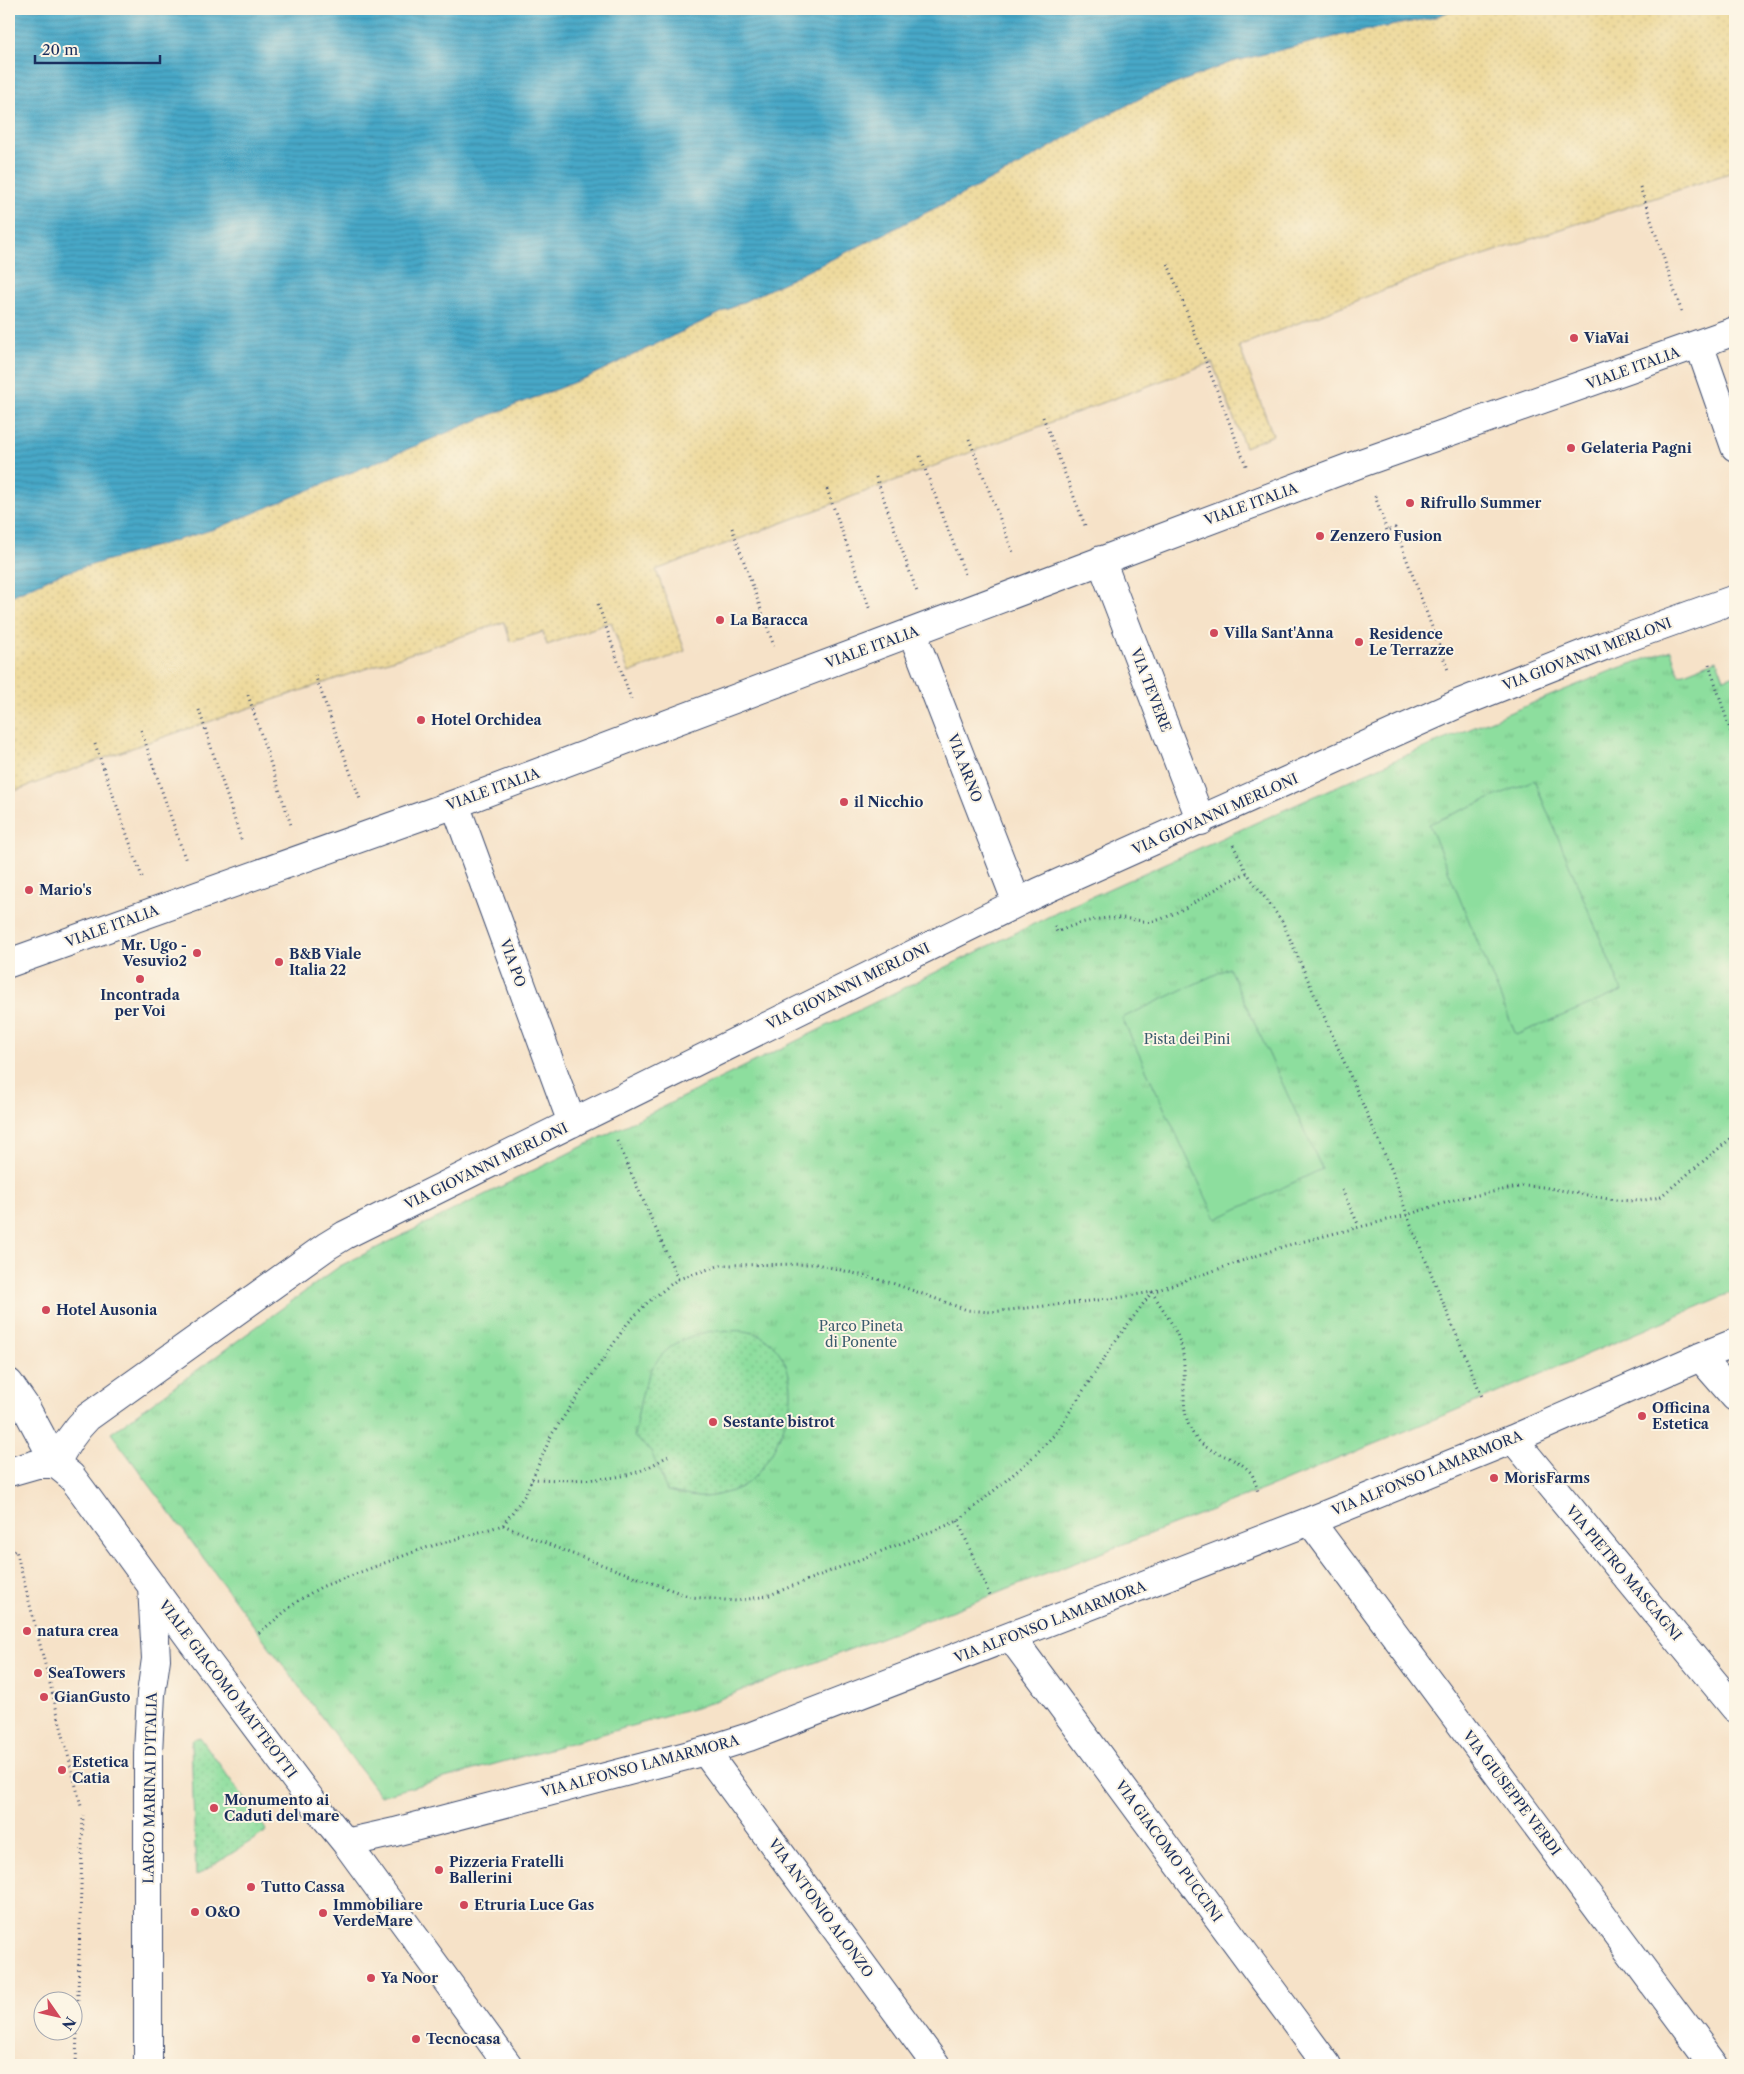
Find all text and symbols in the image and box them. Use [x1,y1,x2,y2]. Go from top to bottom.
scale bar [35,32,160,64]
text: 20 m [42,40,78,59]
place label: ViaVai [1583,329,1629,347]
marker: ViaVai [1568,332,1580,344]
street label: VIALE ITALIA [1583,343,1683,394]
place label: Gelateria Pagni [1581,439,1692,457]
marker: Gelateria Pagni [1565,442,1577,454]
street label: VIALE ITALIA [1201,479,1301,530]
place label: Rifrullo Summer [1420,494,1542,512]
marker: Rifrullo Summer [1404,497,1416,509]
place label: Zenzero Fusion [1330,527,1443,545]
marker: Zenzero Fusion [1314,530,1326,542]
place label: La Baracca [730,611,809,629]
street label: VIA GIOVANNI MERLONI [1499,613,1674,695]
marker: La Baracca [714,614,726,626]
street label: VIALE ITALIA [822,622,922,673]
place label: Villa Sant'Anna [1223,624,1334,642]
place label: Residence Le Terrazze [1369,625,1454,659]
marker: Villa Sant'Anna [1208,627,1220,639]
marker: Residence Le Terrazze [1353,636,1365,648]
street label: VIA TEVERE [1126,645,1175,734]
place label: Hotel Orchidea [431,711,543,729]
marker: Hotel Orchidea [415,714,427,726]
street label: VIA ARNO [943,730,986,805]
street label: VIALE ITALIA [443,764,543,815]
street label: VIA GIOVANNI MERLONI [1128,769,1301,859]
place label: il Nicchio [854,793,923,811]
marker: il Nicchio [838,796,850,808]
place label: Mario's [39,881,92,899]
marker: Mario's [23,884,35,896]
street label: VIALE ITALIA [62,901,162,952]
place label: Mr. Ugo - Vesuvio2 [121,936,187,970]
street label: VIA PO [496,936,530,989]
street label: VIA GIOVANNI MERLONI [762,939,933,1034]
place label: B&B Viale Italia 22 [289,945,361,979]
marker: Mr. Ugo - Vesuvio2 [191,947,203,959]
marker: B&B Viale Italia 22 [273,956,285,968]
marker: Incontrada per Voi [134,973,146,985]
place label: Incontrada per Voi [100,986,181,1020]
park label: Pista dei Pini [1144,1030,1230,1048]
street label: VIA GIOVANNI MERLONI [400,1119,571,1214]
place label: Hotel Ausonia [56,1301,158,1319]
marker: Hotel Ausonia [40,1304,52,1316]
park label: Parco Pineta di Ponente [819,1317,904,1351]
place label: Officina Estetica [1652,1399,1711,1433]
marker: Officina Estetica [1636,1410,1648,1422]
place label: Sestante bistrot [723,1413,835,1431]
marker: Sestante bistrot [707,1416,719,1428]
street label: VIA ALFONSO LAMARMORA [1328,1426,1526,1520]
place label: MorisFarms [1504,1469,1590,1487]
marker: MorisFarms [1488,1472,1500,1484]
street label: VIA PIETRO MASCAGNI [1562,1501,1686,1644]
street label: VIA ALFONSO LAMARMORA [951,1577,1149,1667]
street label: VIALE GIACOMO MATTEOTTI [154,1596,301,1782]
place label: natura crea [37,1622,120,1640]
marker: natura crea [21,1625,33,1637]
place label: SeaTowers [48,1664,126,1682]
marker: SeaTowers [32,1667,44,1679]
place label: GianGusto [54,1688,131,1706]
marker: GianGusto [38,1691,50,1703]
street label: LARGO MARINAI D'ITALIA [139,1692,161,1884]
street label: VIA GIUSEPPE VERDI [1459,1726,1565,1859]
street label: VIA ALFONSO LAMARMORA [538,1731,742,1801]
place label: Estetica Catia [72,1753,130,1787]
marker: Estetica Catia [56,1764,68,1776]
street label: VIA GIACOMO PUCCINI [1111,1776,1226,1925]
place label: Monumento ai Caduti del mare [224,1791,339,1825]
marker: Monumento ai Caduti del mare [208,1802,220,1814]
street label: VIA ANTONIO ALONZO [764,1834,878,1981]
place label: Pizzeria Fratelli Ballerini [449,1853,564,1887]
marker: Pizzeria Fratelli Ballerini [433,1864,445,1876]
place label: Tutto Cassa [261,1878,346,1896]
marker: Tutto Cassa [245,1881,257,1893]
place label: Immobiliare VerdeMare [332,1896,423,1930]
place label: Etruria Luce Gas [474,1896,594,1914]
marker: Etruria Luce Gas [458,1899,470,1911]
place label: O&O [205,1903,240,1921]
marker: O&O [189,1906,201,1918]
marker: Immobiliare VerdeMare [317,1907,329,1919]
place label: Ya Noor [380,1969,438,1987]
marker: Ya Noor [365,1972,377,1984]
north arrow [32,1992,82,2042]
text: N [58,2013,80,2033]
place label: Tecnocasa [426,2030,501,2048]
marker: Tecnocasa [410,2033,422,2045]

